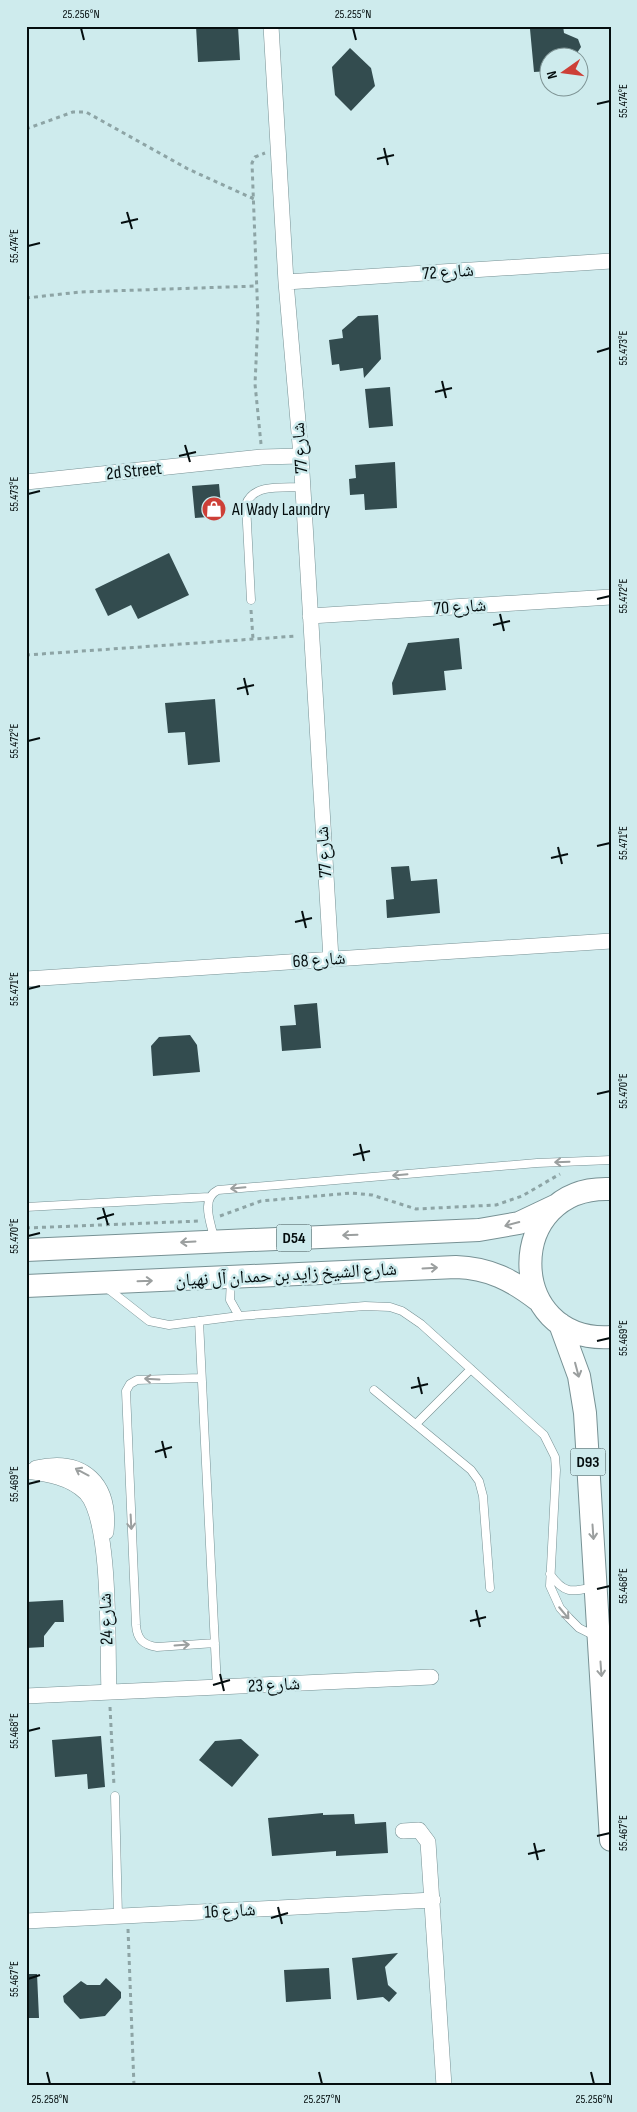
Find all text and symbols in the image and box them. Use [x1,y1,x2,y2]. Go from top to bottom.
text: 25.256°N [62,7,100,22]
text: 25.255°N [335,7,371,22]
north arrow [540,48,590,98]
text: N [543,69,561,81]
text: 55.474°E [616,84,631,118]
text: 55.474°E [7,229,22,263]
street label: شارع 72 [421,260,475,284]
text: 55.473°E [616,330,631,366]
street label: شارع 77 [288,422,312,474]
street label: 2d Street [105,458,163,484]
text: 55.473°E [7,476,22,512]
shop icon: Al Wady Laundry [201,496,227,522]
place label: Al Wady Laundry [231,499,330,520]
text: 55.472°E [616,578,631,614]
street label: شارع 70 [433,595,487,619]
text: 55.472°E [7,723,22,759]
street label: شارع 77 [312,826,336,878]
text: 55.471°E [616,826,631,860]
street label: شارع 68 [292,948,346,972]
text: 55.471°E [7,972,22,1006]
text: 55.470°E [616,1073,631,1109]
one-way arrow [554,1157,570,1167]
one-way arrow [392,1170,408,1179]
one-way arrow [230,1183,246,1193]
text: 55.470°E [7,1218,22,1254]
one-way arrow [505,1220,521,1229]
road number: D54 [276,1224,312,1252]
one-way arrow [343,1231,359,1240]
one-way arrow [180,1237,196,1247]
street label: شارع الشيخ زايد بن حمدان آل نهيان [175,1259,397,1292]
one-way arrow [421,1263,437,1272]
one-way arrow [137,1277,153,1286]
text: 55.469°E [616,1320,631,1356]
one-way arrow [573,1362,582,1378]
one-way arrow [144,1375,160,1384]
road number: D93 [570,1448,606,1475]
text: 55.469°E [7,1466,22,1502]
one-way arrow [74,1467,89,1477]
one-way arrow [126,1514,136,1530]
one-way arrow [588,1523,598,1539]
text: 55.468°E [616,1568,631,1604]
street label: شارع 24 [95,1593,117,1645]
one-way arrow [559,1606,570,1619]
one-way arrow [174,1641,190,1650]
one-way arrow [597,1660,606,1676]
street label: شارع 23 [247,1673,301,1697]
text: 55.468°E [7,1713,22,1749]
text: 55.467°E [616,1815,631,1851]
street label: شارع 16 [204,1899,256,1923]
text: 55.467°E [7,1961,22,1997]
text: 25.258°N [32,2092,68,2107]
text: 25.257°N [303,2092,341,2107]
text: 25.256°N [575,2092,613,2107]

